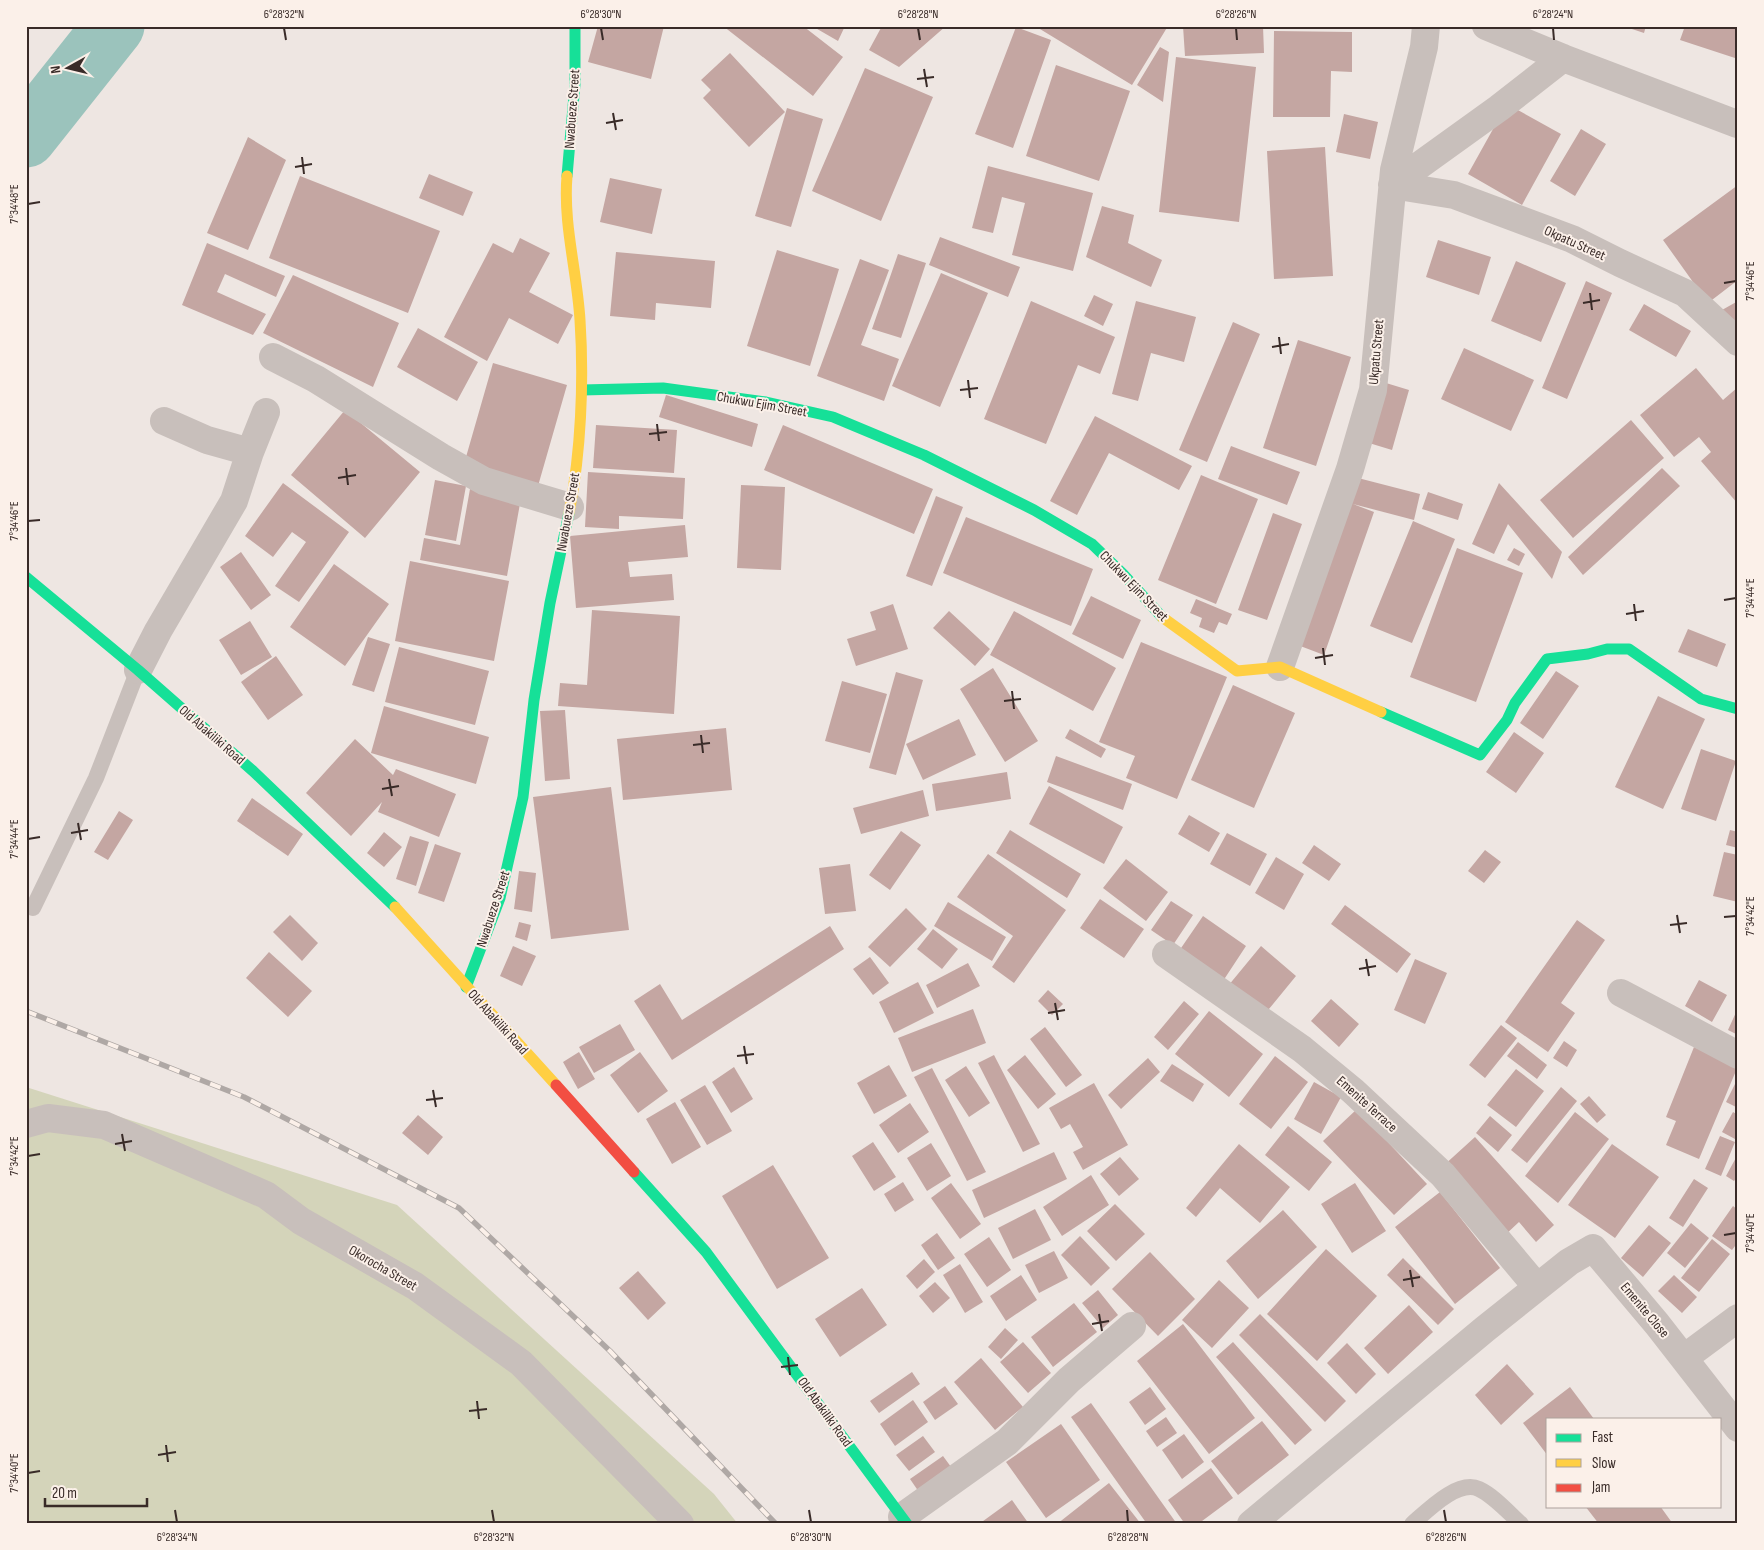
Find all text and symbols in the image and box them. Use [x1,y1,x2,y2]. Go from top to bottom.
text: 6°28'32"N [264,7,304,22]
text: 6°28'30"N [581,7,621,22]
text: 6°28'28"N [898,7,938,22]
text: 6°28'26"N [1216,7,1256,22]
text: 6°28'24"N [1533,7,1573,22]
north arrow [42,42,92,92]
text: N [47,65,65,75]
street label: Nwabueze Street [561,69,583,149]
text: 7°34'48"E [7,184,22,224]
street label: Okpatu Street [1542,222,1608,264]
text: 7°34'46"E [1743,261,1758,301]
street label: Ukpatu Street [1365,319,1387,385]
street label: Chukwu Ejim Street [715,388,809,420]
street label: Nwabueze Street [553,471,583,553]
text: 7°34'46"E [7,501,22,541]
street label: Chukwu Ejim Street [1096,547,1172,625]
text: 7°34'44"E [1743,578,1758,618]
street label: Old Abakiliki Road [176,702,249,768]
text: 7°34'44"E [7,819,22,859]
street label: Nwabueze Street [473,868,513,950]
text: 7°34'42"E [1743,896,1758,936]
street label: Old Abakiliki Road [464,986,532,1058]
street label: Emenite Terrace [1333,1072,1401,1136]
text: 7°34'42"E [7,1136,22,1176]
text: 7°34'40"E [1743,1213,1758,1253]
street label: Okorocha Street [346,1242,420,1294]
street label: Emenite Close [1617,1279,1673,1341]
street label: Old Abakiliki Road [794,1374,856,1450]
legend [1546,1418,1722,1508]
text: Fast [1592,1428,1614,1447]
text: 7°34'40"E [7,1453,22,1493]
text: Slow [1592,1454,1616,1473]
scale bar [45,1475,148,1507]
text: Jam [1591,1478,1610,1497]
text: 20 m [52,1484,77,1503]
text: 6°28'34"N [157,1530,197,1545]
text: 6°28'32"N [474,1530,514,1545]
text: 6°28'30"N [791,1530,831,1545]
text: 6°28'28"N [1108,1530,1148,1545]
text: 6°28'26"N [1426,1530,1466,1545]

